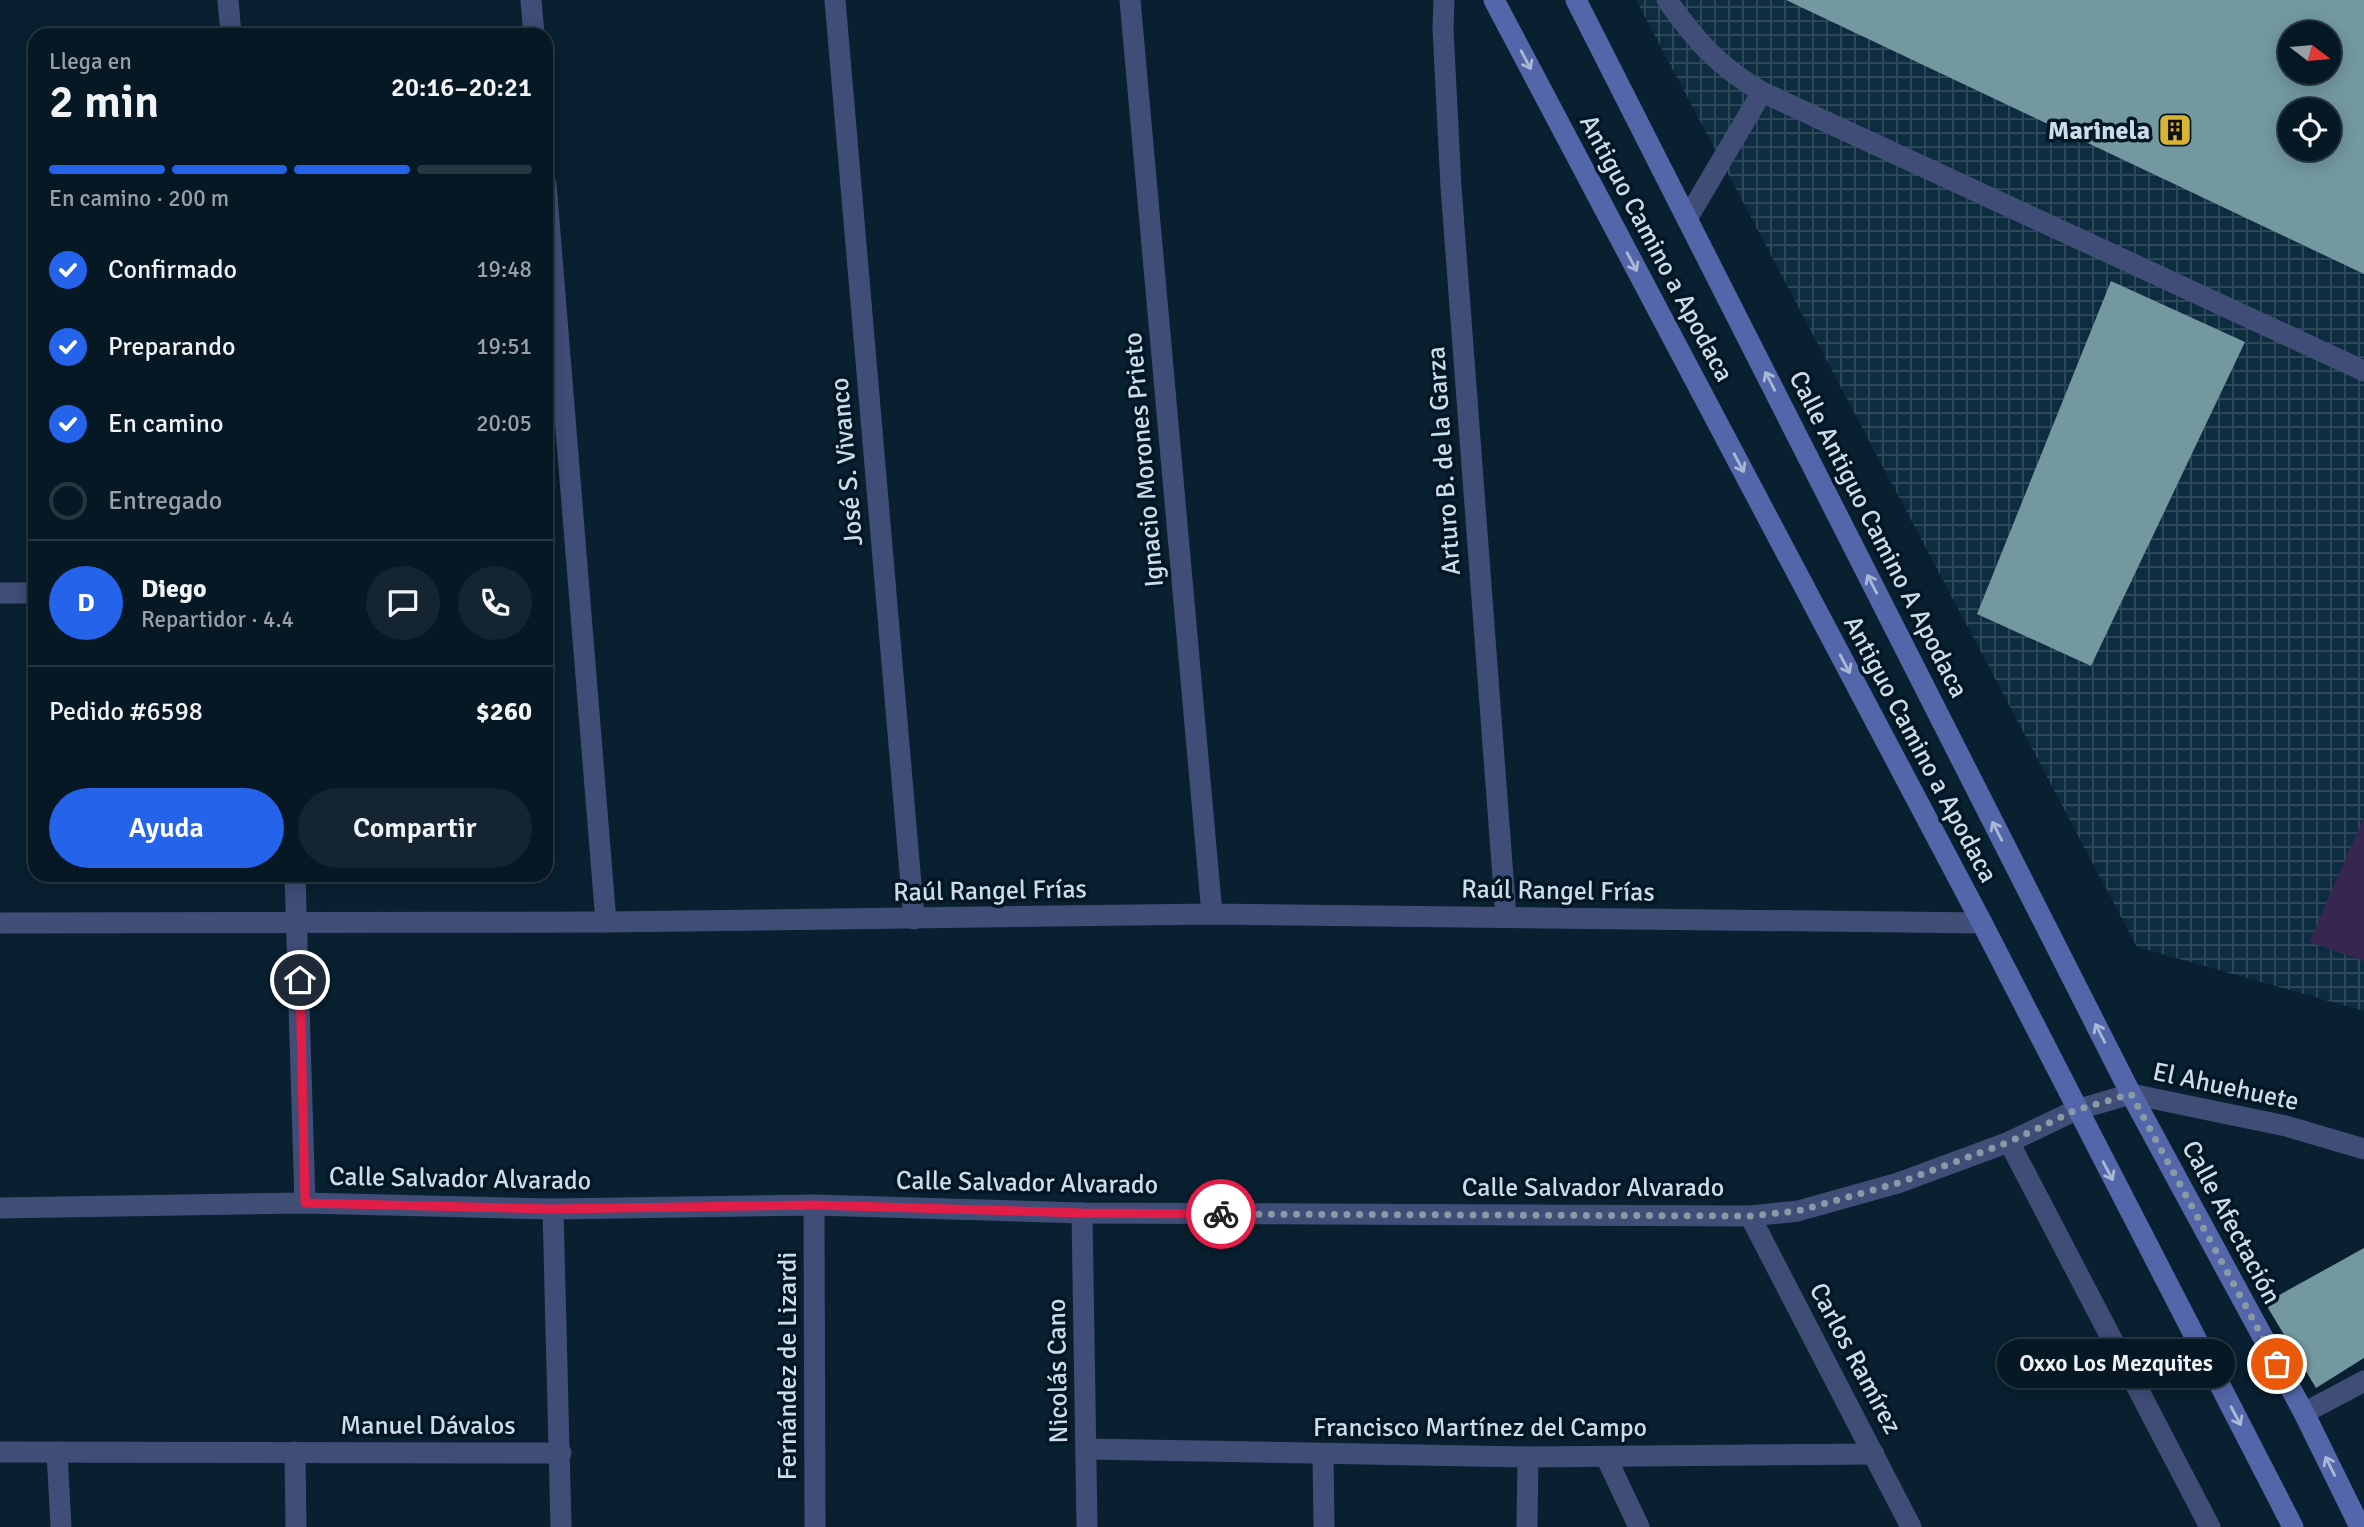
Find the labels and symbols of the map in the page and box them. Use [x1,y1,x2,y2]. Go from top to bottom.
north arrow [2278,21,2342,84]
one-way arrow [1519,50,1533,70]
street label: Antiguo Camino a Apodaca [1572,109,1740,387]
building icon: Marinela [2156,111,2194,149]
place label: Marinela [2048,115,2150,147]
one-way arrow [1626,251,1640,271]
street label: Ignacio Morones Prieto [1117,331,1171,589]
street label: Arturo B. de la Garza [1420,345,1468,577]
street label: Calle Antiguo Camino A Apodaca [1782,366,1975,703]
one-way arrow [1762,371,1776,392]
street label: José S. Vivanco [824,376,870,547]
one-way arrow [1732,452,1746,473]
one-way arrow [1865,574,1879,595]
street label: Antiguo Camino a Apodaca [1836,610,2004,888]
one-way arrow [1839,653,1852,674]
one-way arrow [1990,821,2004,841]
street label: Raúl Rangel Frías [893,873,1087,909]
street label: Raúl Rangel Frías [1461,873,1655,909]
pin [270,950,330,1010]
one-way arrow [2093,1024,2107,1044]
street label: El Ahuehuete [2150,1056,2302,1118]
street label: Calle Afectación [2175,1135,2288,1310]
one-way arrow [2101,1160,2115,1181]
street label: Calle Salvador Alvarado [329,1161,591,1197]
street label: Calle Salvador Alvarado [896,1165,1158,1201]
street label: Calle Salvador Alvarado [1462,1172,1724,1204]
courier [1186,1179,1256,1249]
street label: Fernández de Lizardi [772,1252,804,1480]
street label: Carlos Ramírez [1802,1278,1908,1439]
street label: Nicolás Cano [1041,1298,1075,1444]
pin [2247,1334,2307,1394]
callout: Oxxo Los Mezquites [1997,1340,2235,1388]
one-way arrow [2229,1405,2243,1426]
street label: Manuel Dávalos [340,1410,516,1442]
street label: Francisco Martínez del Campo [1313,1412,1647,1444]
one-way arrow [2323,1456,2337,1477]

